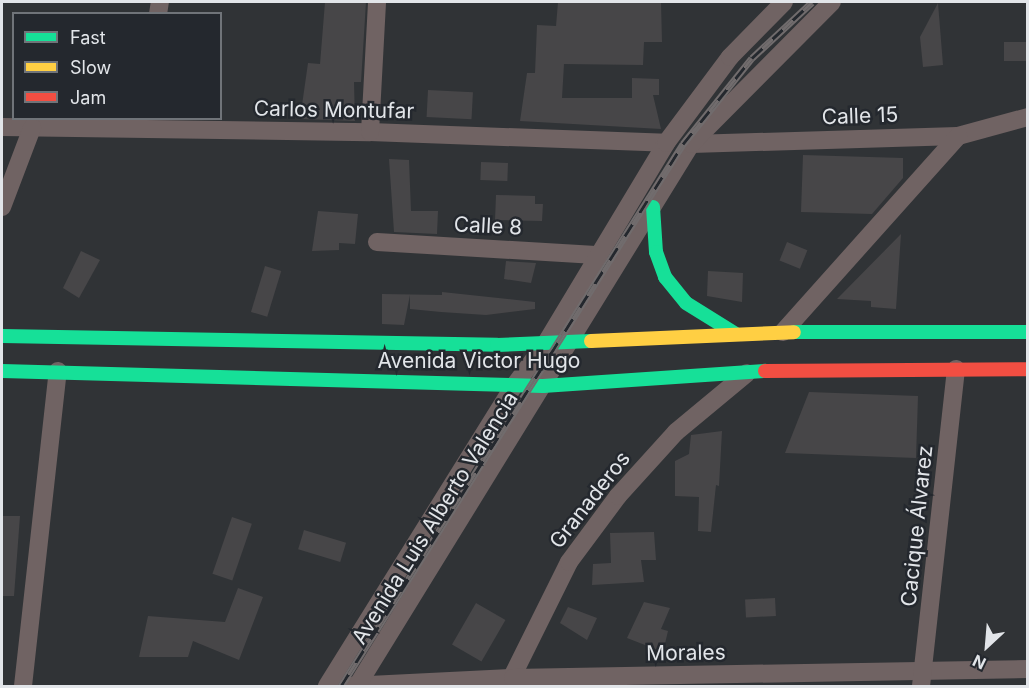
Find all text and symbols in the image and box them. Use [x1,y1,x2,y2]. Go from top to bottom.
legend [12,12,222,120]
text: Fast [70,27,106,48]
text: Slow [70,57,111,78]
text: Jam [70,87,106,108]
street label: Carlos Montufar [254,96,414,124]
street label: Calle 15 [821,102,899,130]
street label: Calle 8 [453,212,523,240]
street label: Avenida Victor Hugo [378,348,580,374]
street label: Avenida Luis Alberto Valencia [347,387,523,649]
street label: Cacique Álvarez [896,444,938,608]
street label: Granaderos [544,447,636,553]
north arrow [957,616,1017,676]
street label: Morales [646,640,726,666]
text: N [969,651,989,674]

